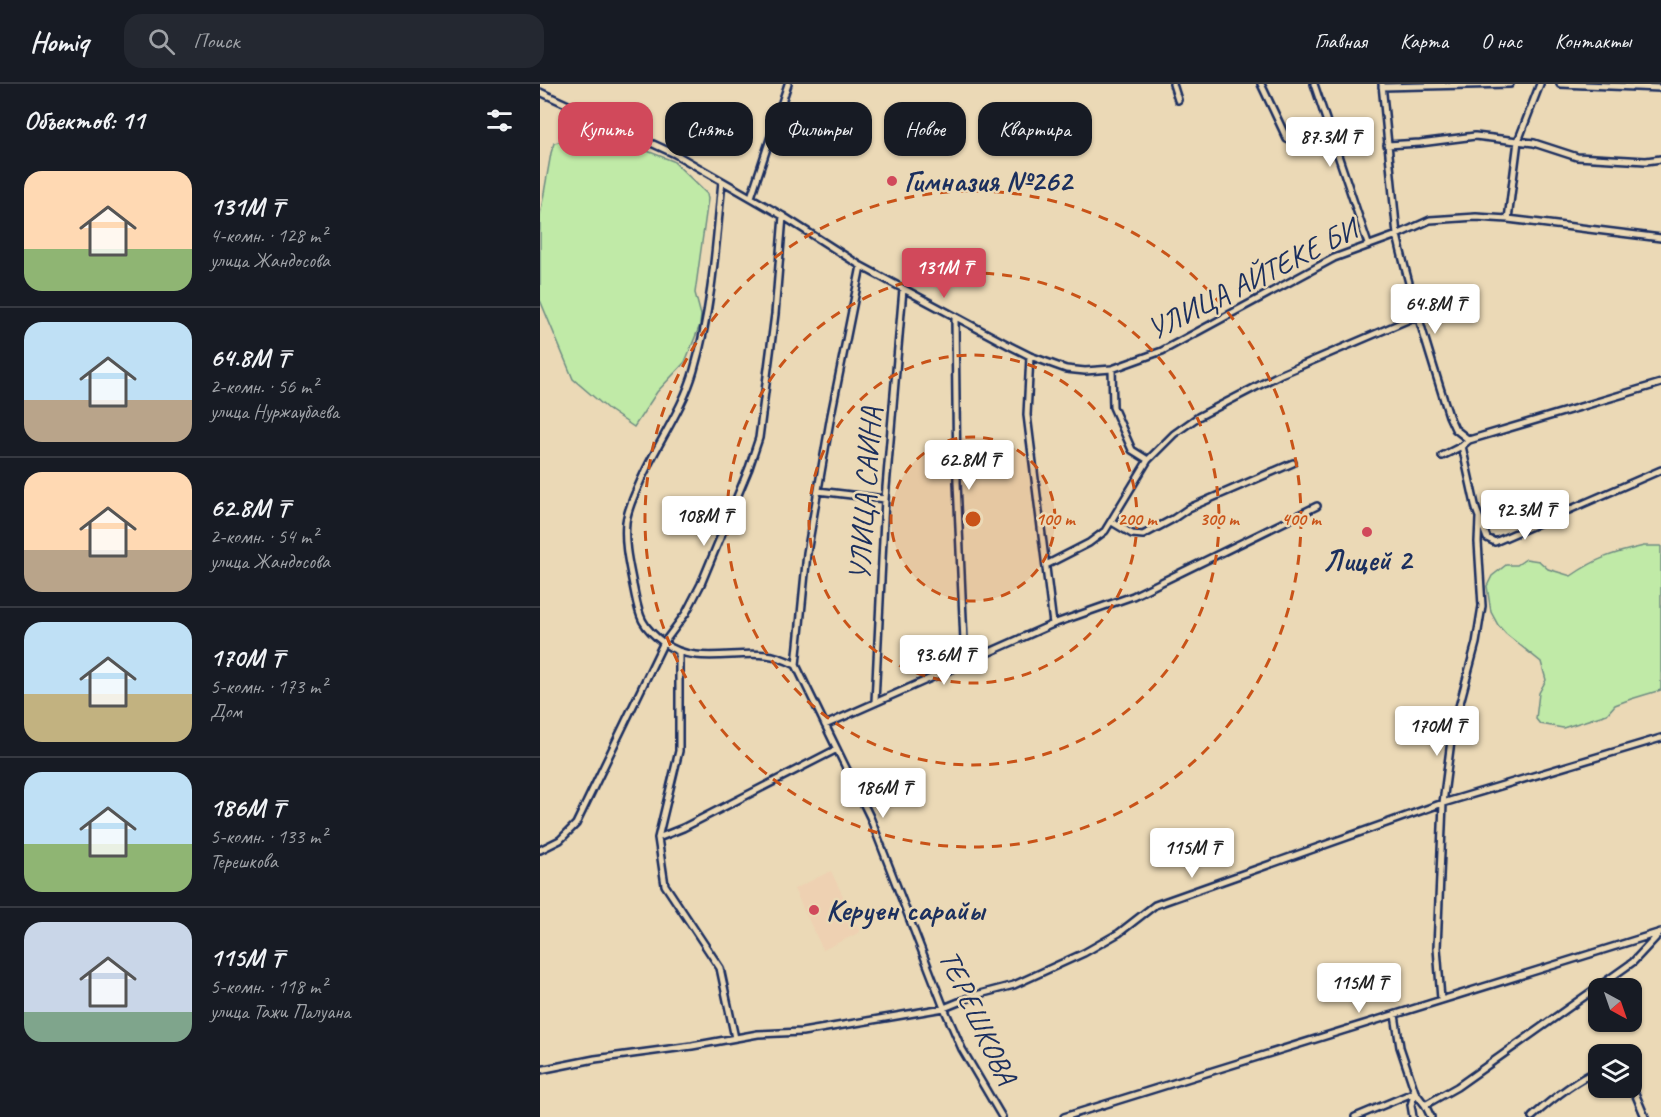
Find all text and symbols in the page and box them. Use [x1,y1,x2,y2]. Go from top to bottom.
search box [124,14,544,68]
text: Homiq [30,24,88,59]
icon: search [145,25,178,58]
text: Поиск [193,27,240,55]
text: Главная [1314,28,1367,54]
text: Карта [1400,28,1448,54]
text: О нас [1481,28,1522,54]
text: Контакты [1555,28,1631,54]
chip: Купить [558,102,653,156]
chip: Снять [665,102,753,156]
chip: Фильтры [765,102,872,156]
chip: Новое [884,102,966,156]
chip: Квартира [978,102,1092,156]
text: Объектов: 11 [24,104,144,137]
icon: filters [483,104,516,137]
pin: 87.3M ₸ [1275,117,1385,168]
text: 87.3M ₸ [1300,124,1360,149]
place label: Гимназия №262 [904,162,1074,200]
marker: Гимназия №262 [885,174,899,188]
text: 131M ₸ [210,190,283,223]
icon: home [72,195,144,267]
street label: УЛИЦА АЙТЕКЕ БИ [1141,208,1368,348]
text: 4-комн. · 128 m² [210,223,327,248]
text: улица Жандосова [210,248,330,273]
pin: 131M ₸ [895,248,993,299]
text: 131M ₸ [916,255,972,280]
pin: 64.8M ₸ [1380,284,1490,335]
text: 64.8M ₸ [1405,291,1465,316]
text: 64.8M ₸ [210,341,289,374]
icon: home [72,346,144,418]
text: 2-комн. · 56 m² [210,374,318,399]
text: улица Нуржаубаева [210,399,339,424]
street label: УЛИЦА САИНА [840,405,890,582]
pin: 62.8M ₸ [914,440,1024,491]
text: 62.8M ₸ [939,447,999,472]
pin: 92.3M ₸ [1470,490,1580,541]
text: 62.8M ₸ [210,491,289,524]
icon: home [72,496,144,568]
pin: 108M ₸ [655,496,753,547]
text: 92.3M ₸ [1495,497,1555,522]
text: 108M ₸ [676,503,732,528]
text: 100 m [1036,508,1076,530]
text: 200 m [1118,508,1158,530]
text: 300 m [1200,508,1240,530]
text: 400 m [1282,508,1322,530]
centre of rings [963,509,983,529]
text: 2-комн. · 54 m² [210,524,318,549]
marker: Лицей 2 [1360,525,1374,539]
place label: Лицей 2 [1323,541,1414,579]
text: улица Жандосова [210,549,330,574]
pin: 93.6M ₸ [889,635,999,686]
text: 170M ₸ [210,641,283,674]
text: 93.6M ₸ [914,642,974,667]
icon: home [72,646,144,718]
text: 5-комн. · 173 m² [210,674,327,699]
text: Дом [210,699,242,724]
pin: 170M ₸ [1388,706,1486,757]
text: 170M ₸ [1409,713,1465,738]
pin: 186M ₸ [834,768,932,819]
text: 186M ₸ [855,775,911,800]
text: 186M ₸ [210,791,284,824]
icon: home [72,796,144,868]
text: 5-комн. · 133 m² [210,824,327,849]
pin: 115M ₸ [1143,828,1241,879]
text: 115M ₸ [1164,835,1220,860]
text: Терешкова [210,849,277,874]
place label: Керуен сарайы [826,891,987,930]
marker: Керуен сарайы [807,903,821,917]
text: 115M ₸ [210,941,283,974]
street label: ТЕРЕШКОВА [930,944,1026,1092]
icon: home [72,946,144,1018]
pin: 115M ₸ [1310,963,1408,1014]
text: 115M ₸ [1331,970,1387,995]
text: 5-комн. · 118 m² [210,974,327,999]
north arrow [1588,978,1642,1032]
map controls [1588,978,1642,1098]
text: улица Тажи Палуана [210,999,350,1024]
button: layers [1588,1044,1642,1098]

